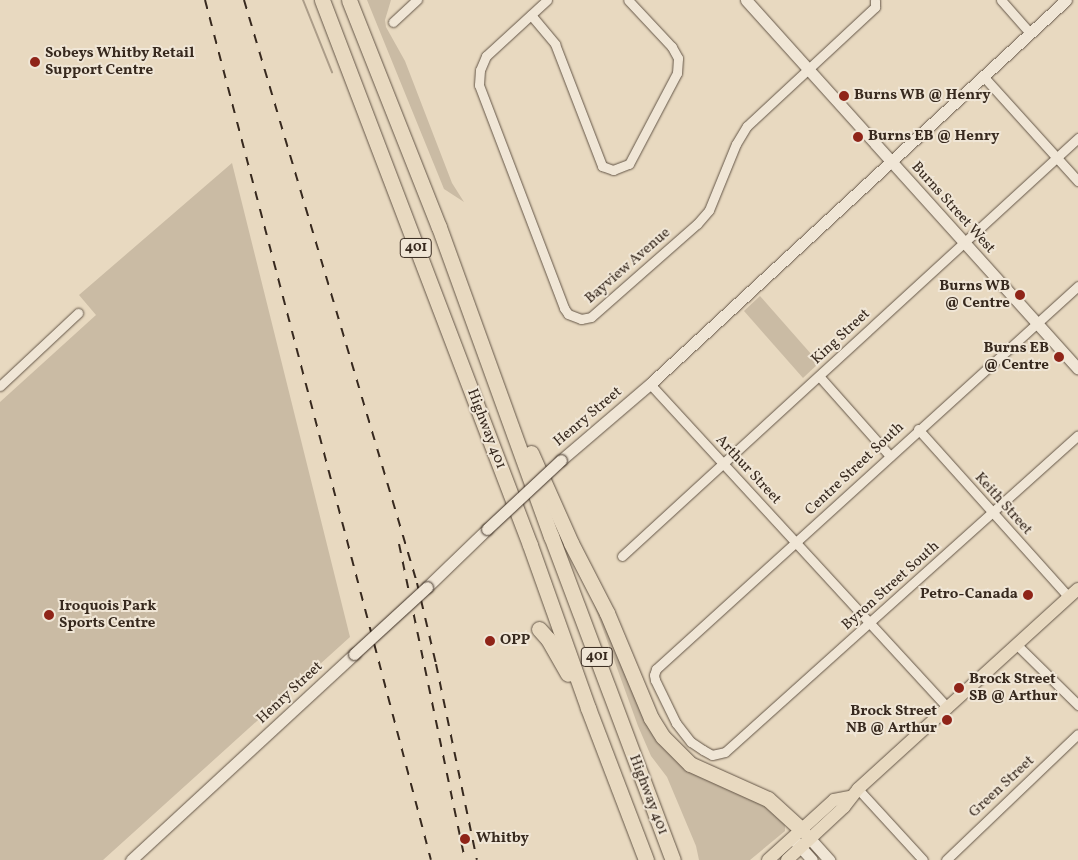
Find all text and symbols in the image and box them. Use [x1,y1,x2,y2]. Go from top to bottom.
place label: Sobeys Whitby Retail Support Centre [45,44,195,79]
marker: Sobeys Whitby Retail Support Centre [29,56,41,68]
place label: Burns WB @ Henry [854,87,991,105]
marker: Burns WB @ Henry [838,90,850,102]
place label: Burns EB @ Henry [868,128,999,146]
marker: Burns EB @ Henry [852,131,864,143]
street label: Burns Street West [907,158,999,258]
street label: Bayview Avenue [582,224,674,308]
road number: 401 [400,237,432,260]
place label: Burns WB @ Centre [939,277,1010,312]
marker: Burns WB @ Centre [1014,289,1026,301]
street label: King Street [808,305,874,369]
place label: Burns EB @ Centre [983,339,1049,374]
marker: Burns EB @ Centre [1053,351,1065,363]
street label: Henry Street [550,383,626,451]
street label: Highway 401 [462,386,510,472]
street label: Centre Street South [802,419,908,519]
street label: Arthur Street [711,432,785,508]
street label: Keith Street [970,469,1036,539]
street label: Byron Street South [839,538,943,634]
place label: Petro-Canada [920,586,1018,604]
marker: Petro-Canada [1022,589,1034,601]
place label: Iroquois Park Sports Centre [59,597,156,632]
marker: Iroquois Park Sports Centre [43,609,55,621]
place label: OPP [500,632,530,650]
marker: OPP [484,635,496,647]
road number: 401 [581,646,613,669]
street label: Henry Street [253,658,327,728]
place label: Brock Street SB @ Arthur [969,670,1058,705]
marker: Brock Street SB @ Arthur [953,682,965,694]
place label: Brock Street NB @ Arthur [846,702,937,737]
marker: Brock Street NB @ Arthur [941,714,953,726]
street label: Highway 401 [624,752,672,838]
street label: Green Street [966,752,1038,822]
place label: Whitby [476,830,529,848]
marker: Whitby [458,832,472,846]

